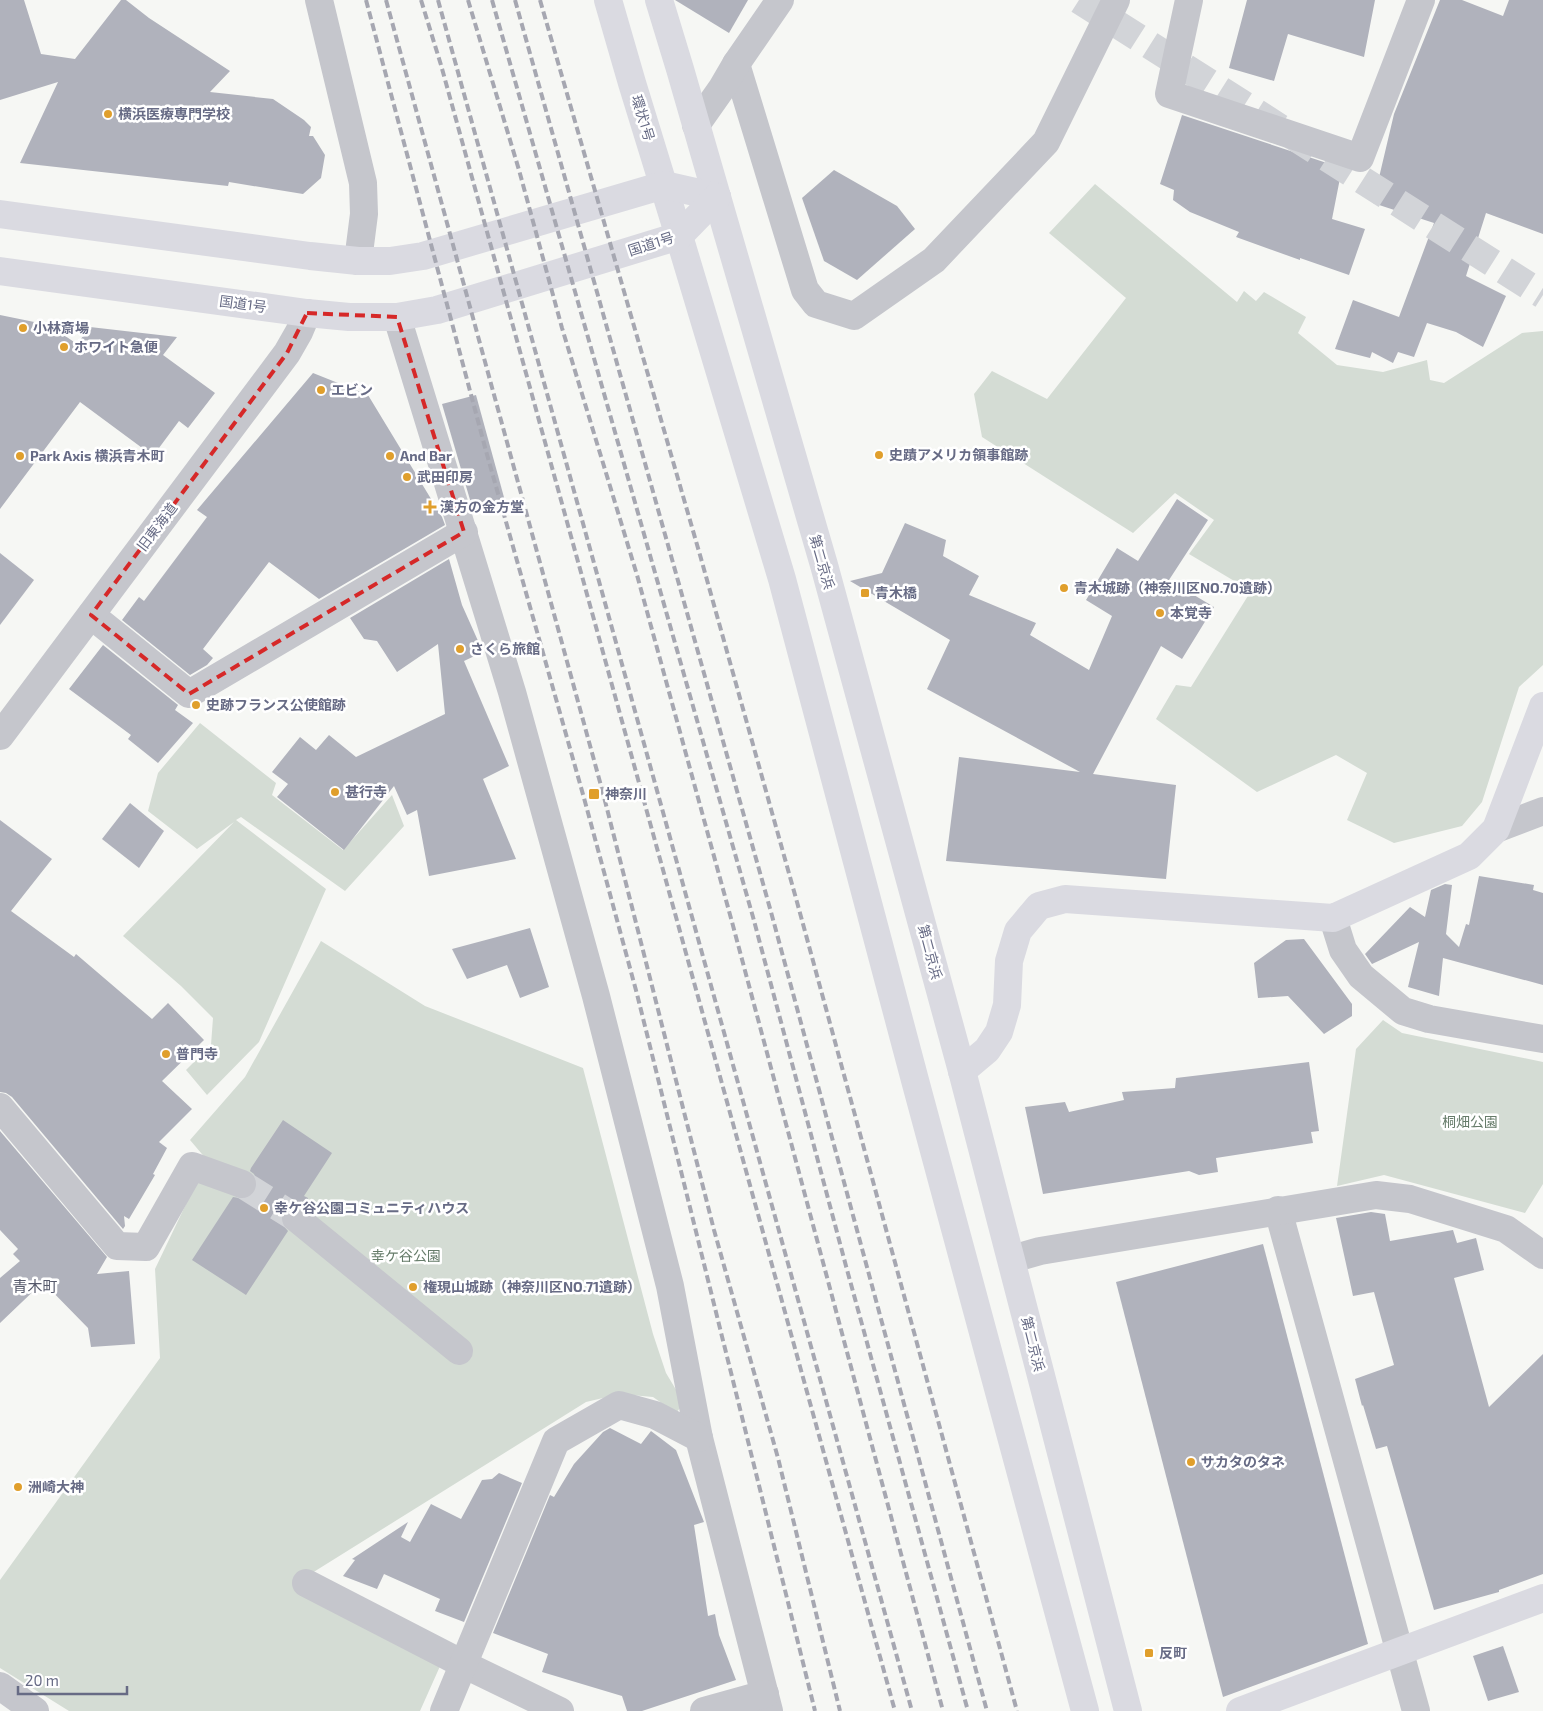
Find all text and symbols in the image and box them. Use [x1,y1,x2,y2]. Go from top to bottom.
street label: 環状1号 [628,93,659,143]
place label: 横浜医療専門学校 [118,105,230,122]
marker: 横浜医療専門学校 [102,108,114,120]
street label: 国道1号 [626,228,676,259]
street label: 国道1号 [218,292,268,315]
place label: 小林斎場 [33,319,89,336]
marker: 小林斎場 [17,322,29,334]
place label: ホワイト急便 [74,338,158,355]
marker: ホワイト急便 [58,341,70,353]
place label: エビン [331,381,373,398]
marker: エビン [315,384,327,396]
place label: 史蹟アメリカ領事館跡 [889,446,1028,463]
place label: Park Axis 横浜青木町 [30,447,164,464]
place label: And Bar [400,447,452,464]
marker: 史蹟アメリカ領事館跡 [873,449,885,461]
marker: Park Axis 横浜青木町 [14,450,26,462]
marker: And Bar [384,450,396,462]
place label: 武田印房 [417,468,473,485]
marker: 武田印房 [401,471,413,483]
place label: 漢方の金方堂 [440,498,524,515]
street label: 旧東海道 [133,499,180,554]
marker: 漢方の金方堂 [424,501,436,513]
street label: 第二京浜 [807,533,838,591]
place label: 青木城跡（神奈川区NO.70遺跡） [1074,579,1281,596]
marker: 青木城跡（神奈川区NO.70遺跡） [1058,582,1070,594]
place label: 青木橋 [875,584,917,601]
marker: 青木橋 [859,587,871,599]
place label: 本覚寺 [1170,604,1212,621]
marker: 本覚寺 [1154,607,1166,619]
place label: さくら旅館 [470,640,540,657]
marker: さくら旅館 [454,643,466,655]
place label: 史跡フランス公使館跡 [206,696,346,713]
marker: 史跡フランス公使館跡 [190,699,202,711]
place label: 甚行寺 [345,783,387,800]
place label: 神奈川 [605,785,647,802]
marker: 甚行寺 [329,786,341,798]
marker: 神奈川 [587,787,601,801]
street label: 第二京浜 [915,923,946,981]
place label: 普門寺 [176,1045,218,1062]
marker: 普門寺 [160,1048,172,1060]
park label: 桐畑公園 [1442,1113,1498,1130]
place label: 幸ケ谷公園コミュニティハウス [274,1199,469,1216]
marker: 幸ケ谷公園コミュニティハウス [258,1202,270,1214]
park label: 幸ケ谷公園 [371,1247,441,1264]
district label: 青木町 [12,1277,58,1295]
place label: 権現山城跡（神奈川区NO.71遺跡） [423,1278,641,1295]
marker: 権現山城跡（神奈川区NO.71遺跡） [407,1281,419,1293]
street label: 第二京浜 [1018,1315,1049,1373]
place label: サカタのタネ [1201,1453,1285,1470]
marker: サカタのタネ [1185,1456,1197,1468]
place label: 洲崎大神 [28,1478,84,1495]
marker: 洲崎大神 [12,1481,24,1493]
place label: 反町 [1159,1644,1187,1661]
marker: 反町 [1143,1647,1155,1659]
scale bar [18,1664,126,1696]
text: 20 m [25,1671,59,1689]

